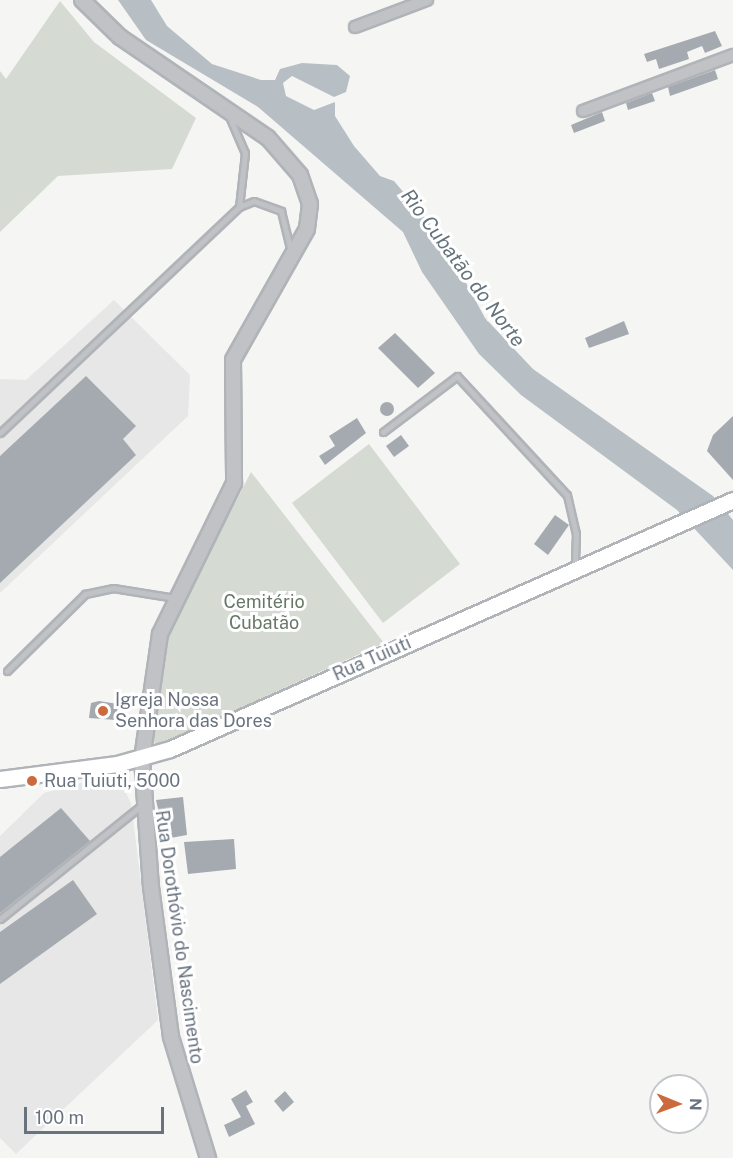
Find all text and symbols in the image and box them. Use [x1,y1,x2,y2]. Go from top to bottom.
water label: Rio Cubatão do Norte [396,184,530,352]
park label: Cemitério Cubatão [223,592,305,634]
street label: Rua Tuiuti [330,632,414,686]
place label: Igreja Nossa Senhora das Dores [115,690,272,732]
marker: Igreja Nossa Senhora das Dores [96,704,110,718]
place label: Rua Tuiuti, 5000 [44,770,180,792]
marker: Rua Tuiuti, 5000 [25,774,39,788]
street label: Rua Dorothóvio do Nascimento [150,809,208,1065]
north arrow [649,1074,709,1134]
scale bar [27,1095,166,1133]
text: N [686,1098,705,1111]
text: 100 m [35,1107,84,1128]

